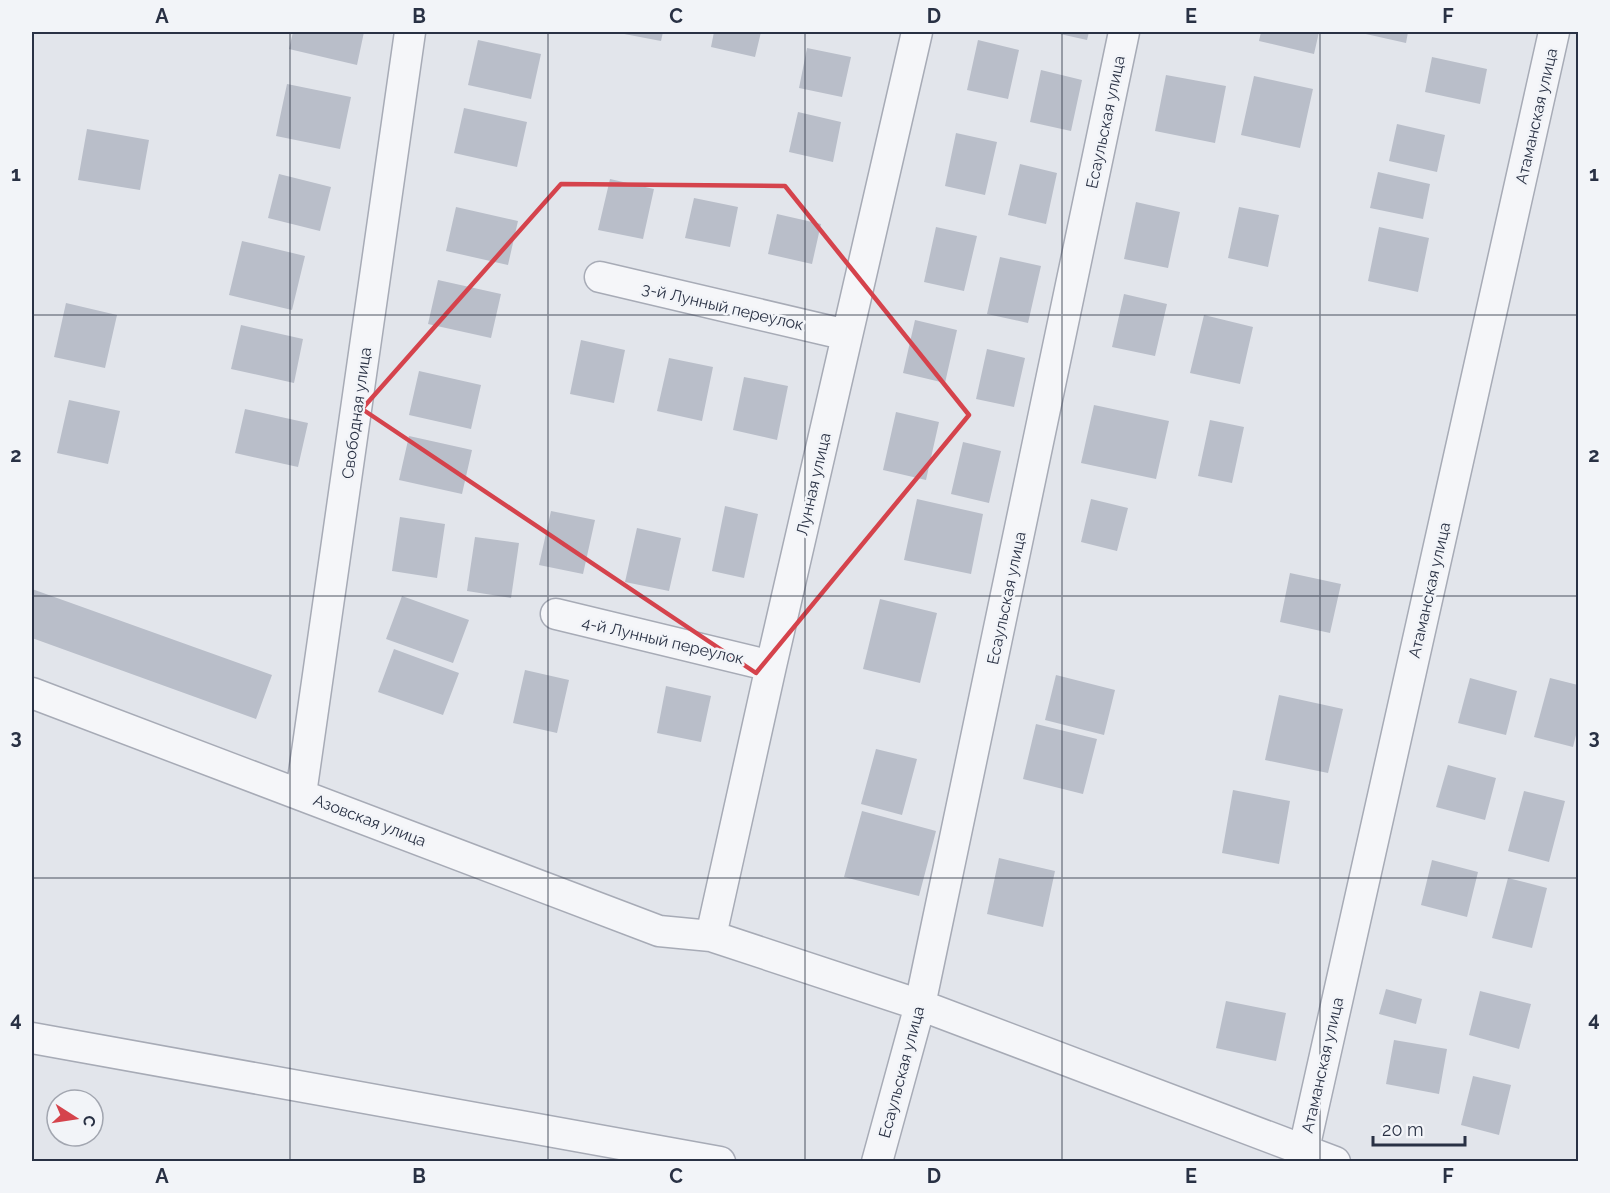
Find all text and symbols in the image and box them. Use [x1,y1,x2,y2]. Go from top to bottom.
text: A [155,4,169,28]
text: B [412,4,426,28]
text: C [669,4,683,28]
text: D [927,4,941,28]
text: E [1185,4,1197,28]
text: F [1442,4,1454,28]
street label: Атаманская улица [1512,46,1561,186]
street label: Есаульская улица [1082,54,1129,190]
text: 1 [11,162,21,186]
text: 1 [1589,162,1599,186]
street label: 3-й Лунный переулок [640,279,806,334]
street label: Свободная улица [338,346,375,480]
street label: Лунная улица [792,431,835,537]
text: 2 [10,443,22,467]
text: 2 [1588,443,1600,467]
street label: Атаманская улица [1405,520,1454,660]
street label: Есаульская улица [983,530,1030,666]
street label: 4-й Лунный переулок [580,613,746,668]
text: 3 [10,725,22,749]
text: 3 [1588,725,1600,749]
street label: Азовская улица [311,790,429,851]
street label: Атаманская улица [1298,995,1347,1135]
street label: Есаульская улица [875,1004,928,1140]
text: 4 [10,1007,22,1031]
text: 4 [1588,1007,1600,1031]
north arrow [45,1088,105,1148]
scale bar [1373,1109,1464,1147]
text: С [79,1114,100,1128]
text: 20 m [1382,1119,1424,1140]
text: A [155,1164,169,1188]
text: B [412,1164,426,1188]
text: C [669,1164,683,1188]
text: D [927,1164,941,1188]
text: E [1185,1164,1197,1188]
text: F [1442,1164,1454,1188]

